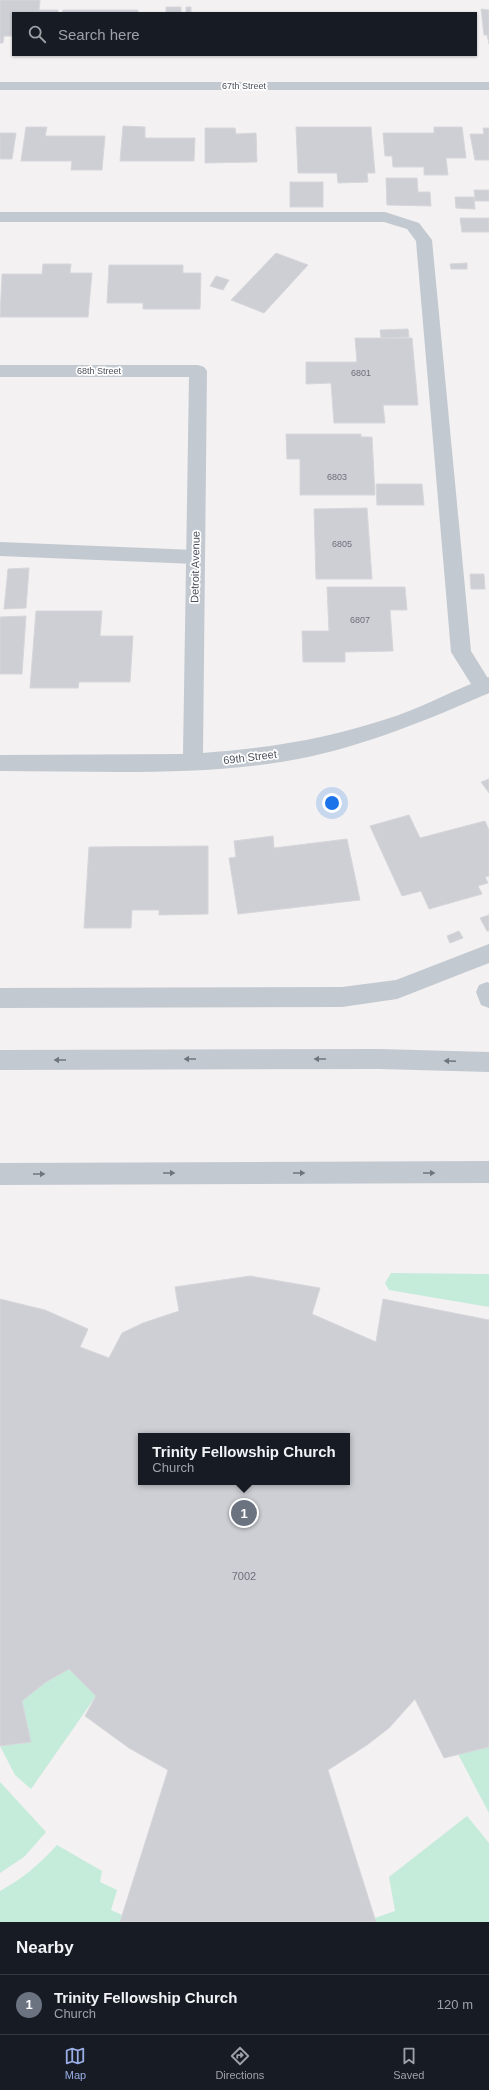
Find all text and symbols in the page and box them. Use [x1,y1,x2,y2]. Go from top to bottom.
search box [12,12,477,56]
icon: search [26,23,48,45]
text: Search here [58,26,140,43]
street label: 67th Street [222,81,267,91]
street label: 68th Street [77,366,122,376]
house number: 6801 [351,368,371,378]
house number: 6803 [327,472,347,482]
street label: Detroit Avenue [188,531,202,603]
house number: 6805 [332,539,352,549]
house number: 6807 [350,615,370,625]
street label: 69th Street [223,748,277,766]
your location [322,793,342,813]
one-way arrow [183,1056,196,1062]
one-way arrow [313,1056,326,1062]
one-way arrow [53,1057,66,1063]
one-way arrow [443,1058,456,1064]
one-way arrow [163,1170,176,1176]
one-way arrow [293,1170,306,1176]
one-way arrow [423,1170,436,1176]
one-way arrow [33,1171,46,1177]
popup [138,1433,350,1485]
text: Trinity Fellowship Church [152,1443,336,1460]
text: Church [152,1460,194,1475]
pin: 1 [231,1498,257,1528]
house number: 7002 [232,1570,256,1582]
text: Nearby [16,1938,74,1957]
text: Trinity Fellowship Church [54,1989,237,2006]
text: 1 [25,1997,33,2012]
text: 120 m [437,1997,473,2012]
text: Church [54,2006,96,2021]
tab: Map [64,2045,86,2081]
tab: Directions [215,2045,264,2081]
tab: Saved [393,2045,424,2081]

